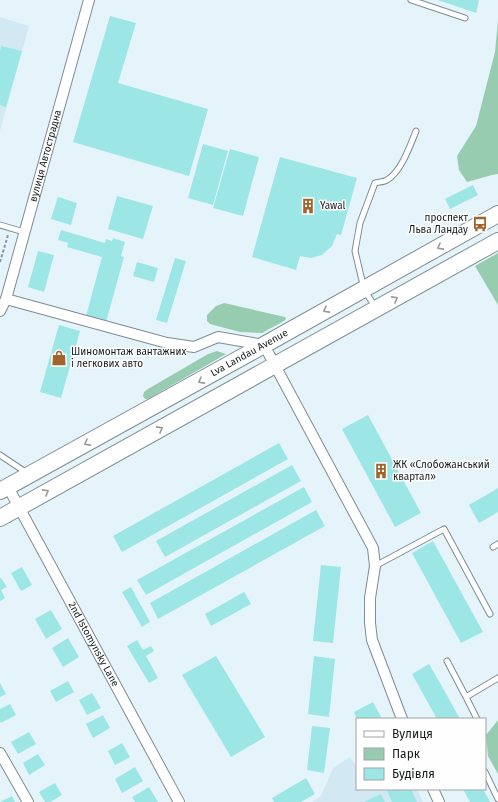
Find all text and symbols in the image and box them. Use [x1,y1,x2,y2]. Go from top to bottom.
street label: вулиця Автострадна [27,108,64,203]
building icon: Yawal [299,197,317,215]
place label: Yawal [320,200,345,212]
place label: проспект Льва Ландау [409,212,468,236]
bus stop icon: проспект Льва Ландау [471,215,489,233]
one-way arrow [436,242,444,249]
one-way arrow [391,296,399,303]
one-way arrow [323,306,330,313]
street label: Lva Landau Avenue [209,327,290,379]
place label: Шиномонтаж вантажних і легкових авто [71,346,186,370]
shop icon: Шиномонтаж вантажних і легкових авто [50,349,68,367]
one-way arrow [197,376,205,383]
one-way arrow [156,427,163,434]
one-way arrow [84,439,91,446]
place label: ЖК «Слобожанський квартал» [393,459,490,483]
building icon: ЖК «Слобожанський квартал» [372,462,390,480]
one-way arrow [42,490,50,497]
street label: 2nd Istomynsky Lane [66,600,121,689]
legend [356,718,486,790]
text: Вулиця [392,727,433,741]
text: Парк [392,747,421,761]
text: Будівля [392,767,435,781]

